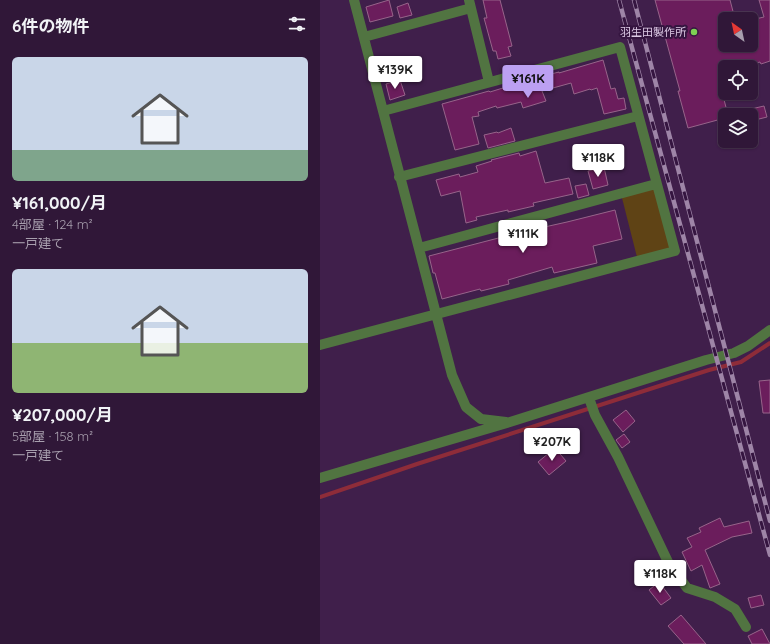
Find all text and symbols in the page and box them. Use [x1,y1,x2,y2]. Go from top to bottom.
north arrow [718,12,758,52]
map controls [718,12,758,148]
icon: filters [286,13,308,35]
text: 6件の物件 [12,15,89,36]
place label: 羽生田製作所 [620,25,687,39]
marker: 羽生田製作所 [689,27,699,37]
pin: ¥139K [367,56,423,90]
button: locate [718,60,758,100]
text: ¥139K [377,61,413,77]
pin: ¥161K [500,65,556,99]
text: ¥161K [511,70,545,86]
icon: home [124,83,196,155]
button: layers [718,108,758,148]
pin: ¥118K [570,144,626,178]
text: ¥118K [581,149,615,165]
text: ¥161,000/月 [12,192,107,213]
text: 4部屋 · 124 m² [12,216,93,232]
pin: ¥111K [495,220,551,254]
text: ¥111K [507,225,539,241]
text: 一戸建て [12,235,64,251]
icon: home [124,295,196,367]
text: ¥207,000/月 [12,404,113,425]
text: 5部屋 · 158 m² [12,428,93,444]
pin: ¥207K [524,428,580,462]
text: ¥207K [533,433,571,449]
text: 一戸建て [12,447,64,463]
pin: ¥118K [632,560,688,594]
text: ¥118K [643,565,677,581]

